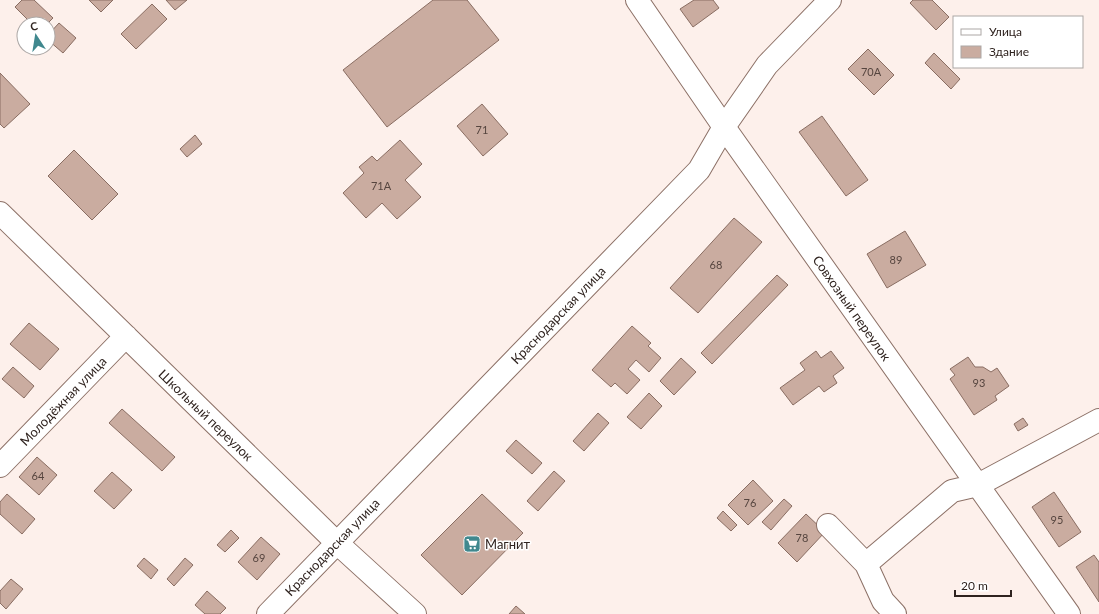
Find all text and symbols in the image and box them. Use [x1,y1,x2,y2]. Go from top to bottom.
north arrow [16,16,56,56]
legend [953,16,1083,68]
text: С [29,18,39,33]
text: Улица [989,24,1022,39]
text: Здание [989,44,1029,59]
house number: 70А [861,65,882,78]
house number: 71 [476,123,488,136]
house number: 71А [371,179,392,192]
street label: Совхозный переулок [810,252,895,364]
house number: 89 [890,253,902,266]
house number: 68 [710,258,722,271]
street label: Краснодарская улица [507,263,609,367]
street label: Молодёжная улица [16,353,110,449]
street label: Школьный переулок [156,366,257,464]
house number: 93 [973,376,985,389]
house number: 64 [32,469,45,482]
street label: Краснодарская улица [281,495,383,599]
house number: 76 [744,496,756,509]
house number: 95 [1051,513,1063,526]
house number: 78 [796,531,808,544]
supermarket icon: Магнит [462,534,482,554]
place label: Магнит [485,536,531,552]
house number: 69 [253,551,265,564]
scale bar [955,572,1011,598]
text: 20 m [961,578,988,593]

